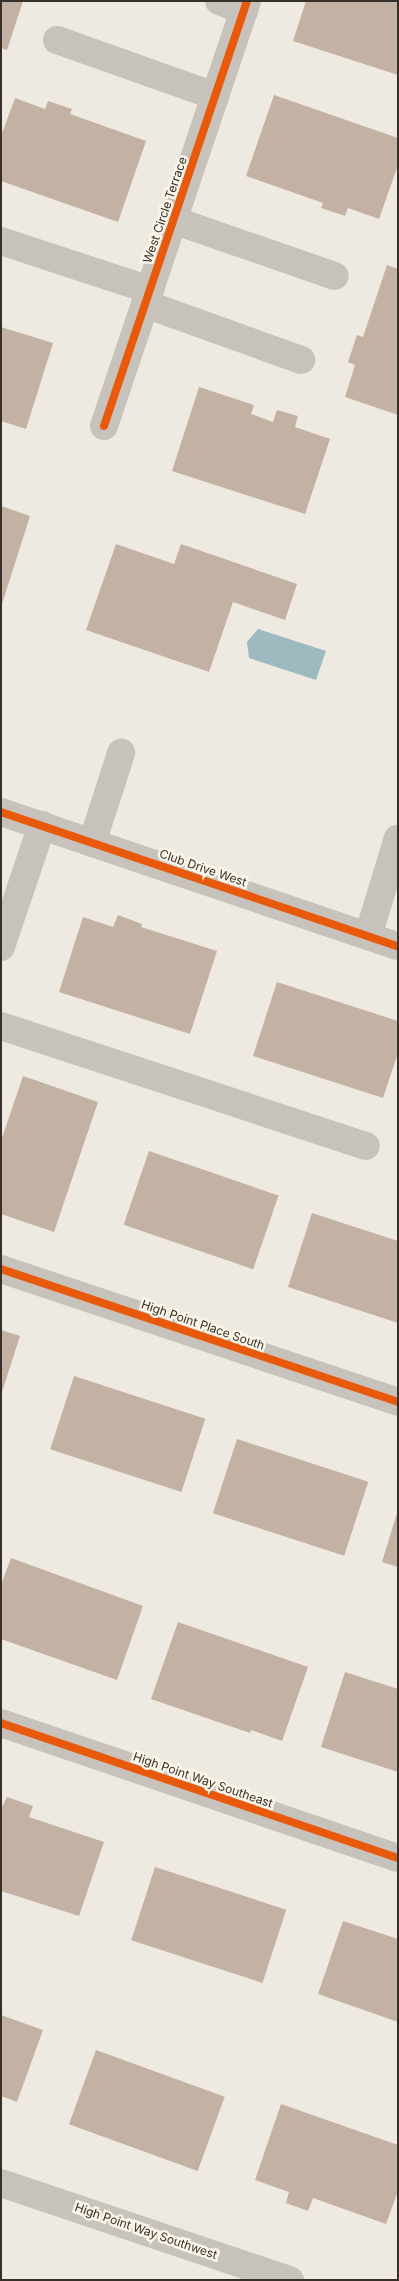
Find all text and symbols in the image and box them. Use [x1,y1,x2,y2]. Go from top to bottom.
street label: West Circle Terrace [140,155,190,265]
street label: Club Drive West [158,846,248,890]
street label: High Point Place South [140,1297,266,1353]
street label: High Point Way Southeast [131,1749,275,1811]
street label: High Point Way Southwest [73,2200,219,2262]

